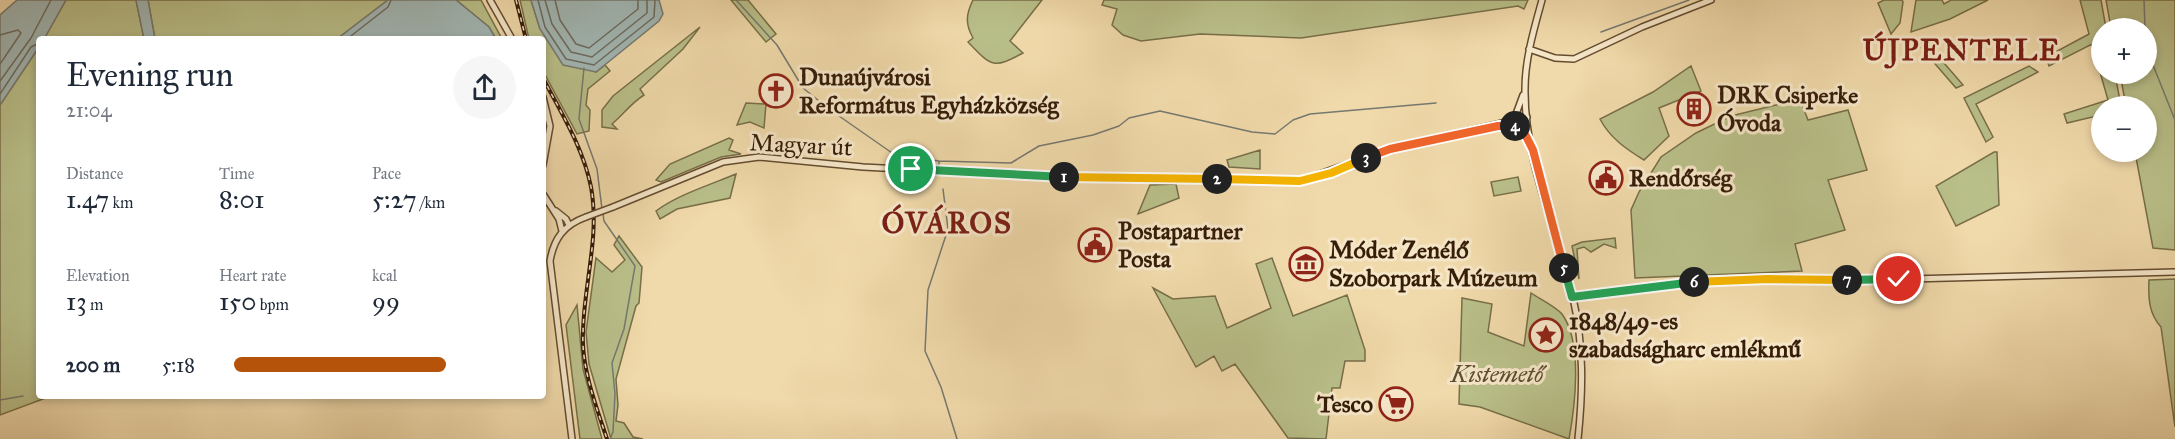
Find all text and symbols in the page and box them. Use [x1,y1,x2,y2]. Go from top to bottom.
map controls [2091,18,2157,162]
button: + [2091,18,2157,84]
district label: ÚJPENTELE [1862,31,2062,69]
text: Evening run [66,55,233,95]
button: share [453,56,516,119]
place label: Dunaújvárosi Református Egyházközség [799,62,1059,120]
church icon: Dunaújvárosi Református Egyházközség [758,73,794,109]
place label: DRK Csiperke Óvoda [1717,80,1858,138]
building icon: DRK Csiperke Óvoda [1676,91,1712,127]
button: − [2091,96,2157,162]
text: 21:04 [66,98,112,122]
pin: 4 [1500,111,1530,141]
text: 4 [1511,116,1519,135]
street label: Magyar út [749,127,854,163]
pin [885,143,936,194]
pin: 3 [1351,143,1381,173]
text: 3 [1363,148,1369,167]
icon: arrive [894,152,927,185]
public building icon: Rendőrség [1588,160,1624,196]
pin: 1 [1049,162,1079,192]
place label: Rendőrség [1629,163,1733,193]
text: Distance [66,164,123,183]
text: Time [219,164,254,183]
text: Pace [372,164,401,183]
pin: 2 [1202,164,1232,194]
text: 1 [1061,167,1067,186]
text: 2 [1213,169,1221,188]
text: 1.47 [66,183,109,215]
text: 8:01 [219,183,265,215]
text: 5:27 [372,183,417,215]
text: km [109,193,133,212]
text: /km [417,193,445,212]
district label: ÓVÁROS [882,204,1012,241]
place label: Postapartner Posta [1118,216,1243,274]
public building icon: Postapartner Posta [1077,227,1113,263]
place label: Móder Zenélő Szoborpark Múzeum [1329,235,1538,293]
museum icon: Móder Zenélő Szoborpark Múzeum [1288,246,1324,282]
pin: 5 [1549,253,1579,283]
pin [1873,253,1924,304]
text: 5 [1560,258,1568,277]
icon: check [1882,262,1915,295]
pin: 7 [1832,265,1862,295]
text: Elevation [66,266,130,285]
text: Heart rate [219,266,286,285]
text: kcal [372,266,397,285]
pin: 6 [1679,267,1709,297]
text: 7 [1843,270,1851,289]
text: 6 [1690,272,1698,291]
text: 13 [66,285,87,317]
text: 150 [219,285,256,317]
text: 99 [372,285,400,317]
text: m [87,295,104,314]
text: bpm [256,295,289,314]
place label: 1848/49-es szabadságharc emlékmű [1569,306,1801,364]
place icon: 1848/49-es szabadságharc emlékmű [1528,317,1564,353]
text: 200 m [66,353,120,377]
text: 5:18 [162,353,195,377]
park label: Kistemető [1450,359,1547,389]
supermarket icon: Tesco [1378,386,1414,422]
place label: Tesco [1316,389,1373,419]

